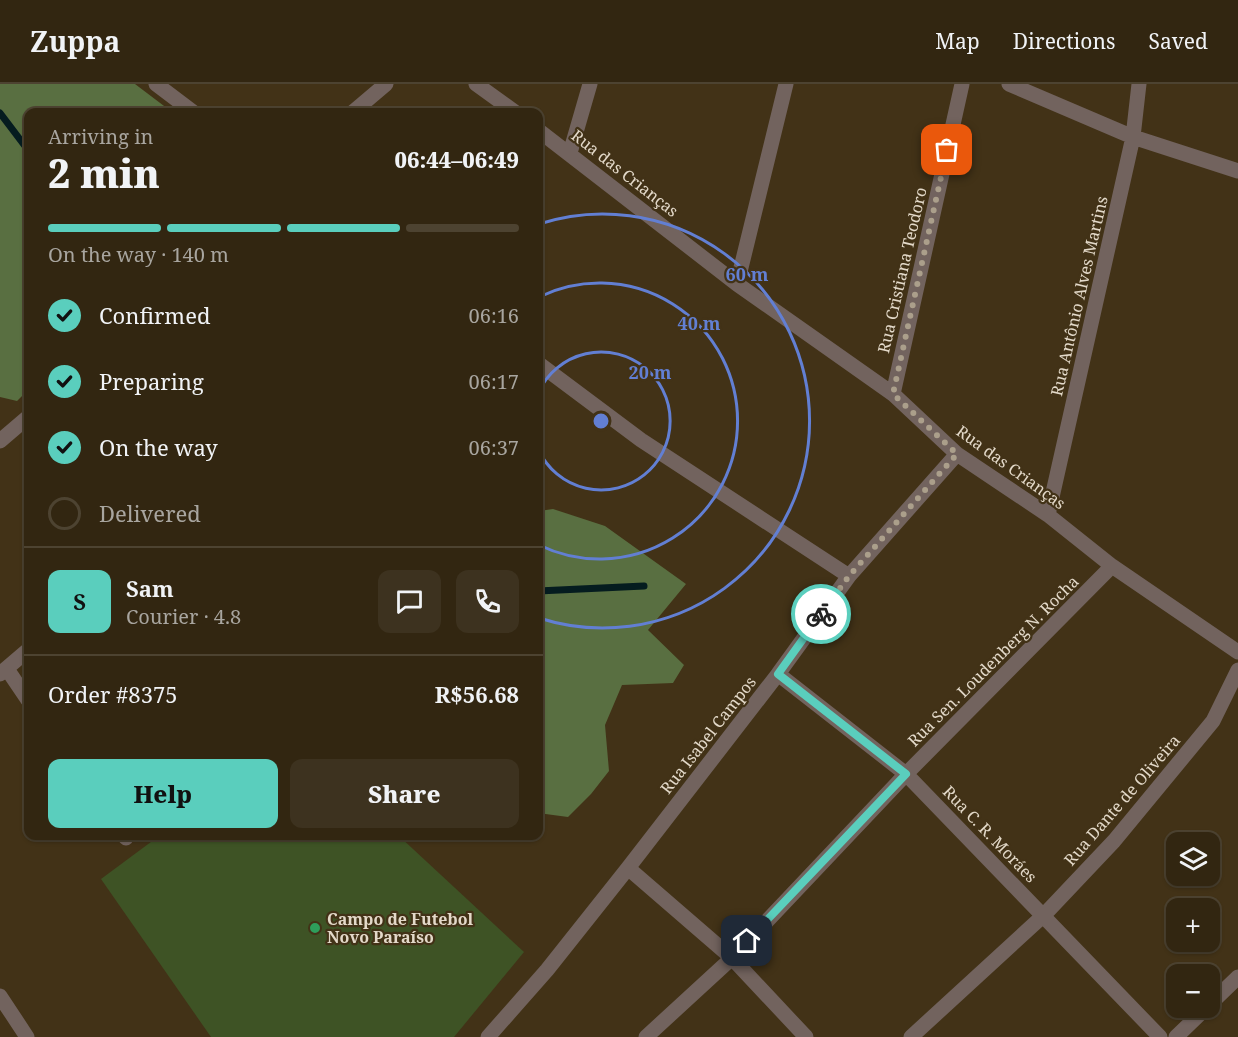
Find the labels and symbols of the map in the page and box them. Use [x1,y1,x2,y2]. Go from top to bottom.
street label: Rua das Crianças [567,124,683,222]
pin [921,124,972,175]
street label: Rua Cristiana Teodoro [872,185,932,355]
street label: Rua Antônio Alves Martins [1045,194,1113,398]
text: 60 m [726,262,769,286]
text: 40 m [678,311,721,335]
text: 20 m [629,360,672,384]
centre of rings [591,411,611,431]
street label: Rua das Crianças [952,420,1070,514]
street label: Rua Sen. Loudenberg N. Rocha [903,571,1083,751]
courier [791,584,851,644]
street label: Rua Isabel Campos [655,672,761,798]
street label: Rua Dante de Oliveira [1059,730,1185,870]
street label: Rua C. R. Moráes [938,781,1042,887]
place label: Campo de Futebol Novo Paraíso [327,908,474,948]
pin [721,915,772,966]
marker: Campo de Futebol Novo Paraíso [308,921,322,935]

